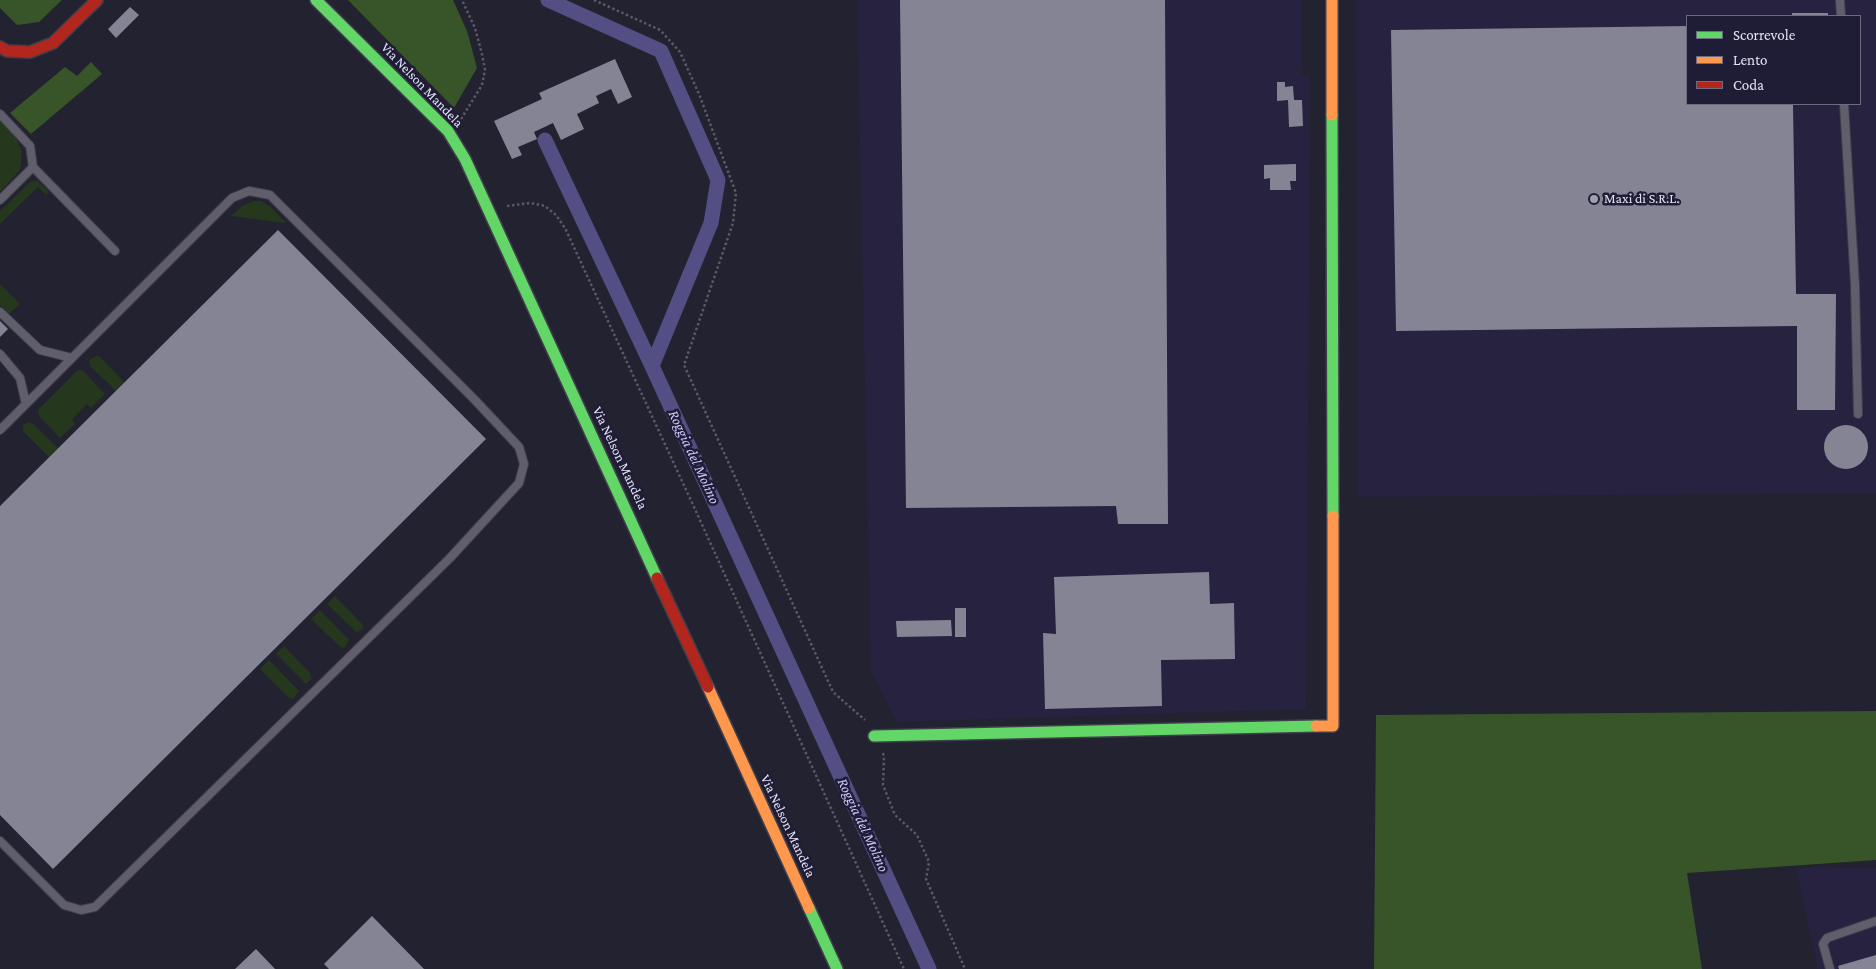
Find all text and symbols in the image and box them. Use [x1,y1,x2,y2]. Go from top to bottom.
legend [1686,15,1861,105]
text: Scorrevole [1733,27,1795,43]
street label: Via Nelson Mandela [377,39,467,131]
text: Lento [1733,52,1767,68]
text: Coda [1733,77,1764,93]
place label: Maxi di S.R.L. [1604,191,1679,207]
marker: Maxi di S.R.L. [1588,193,1600,205]
street label: Via Nelson Mandela [589,404,651,512]
water label: Roggia del Molino [664,407,724,507]
street label: Via Nelson Mandela [757,772,819,880]
water label: Roggia del Molino [833,775,893,875]

